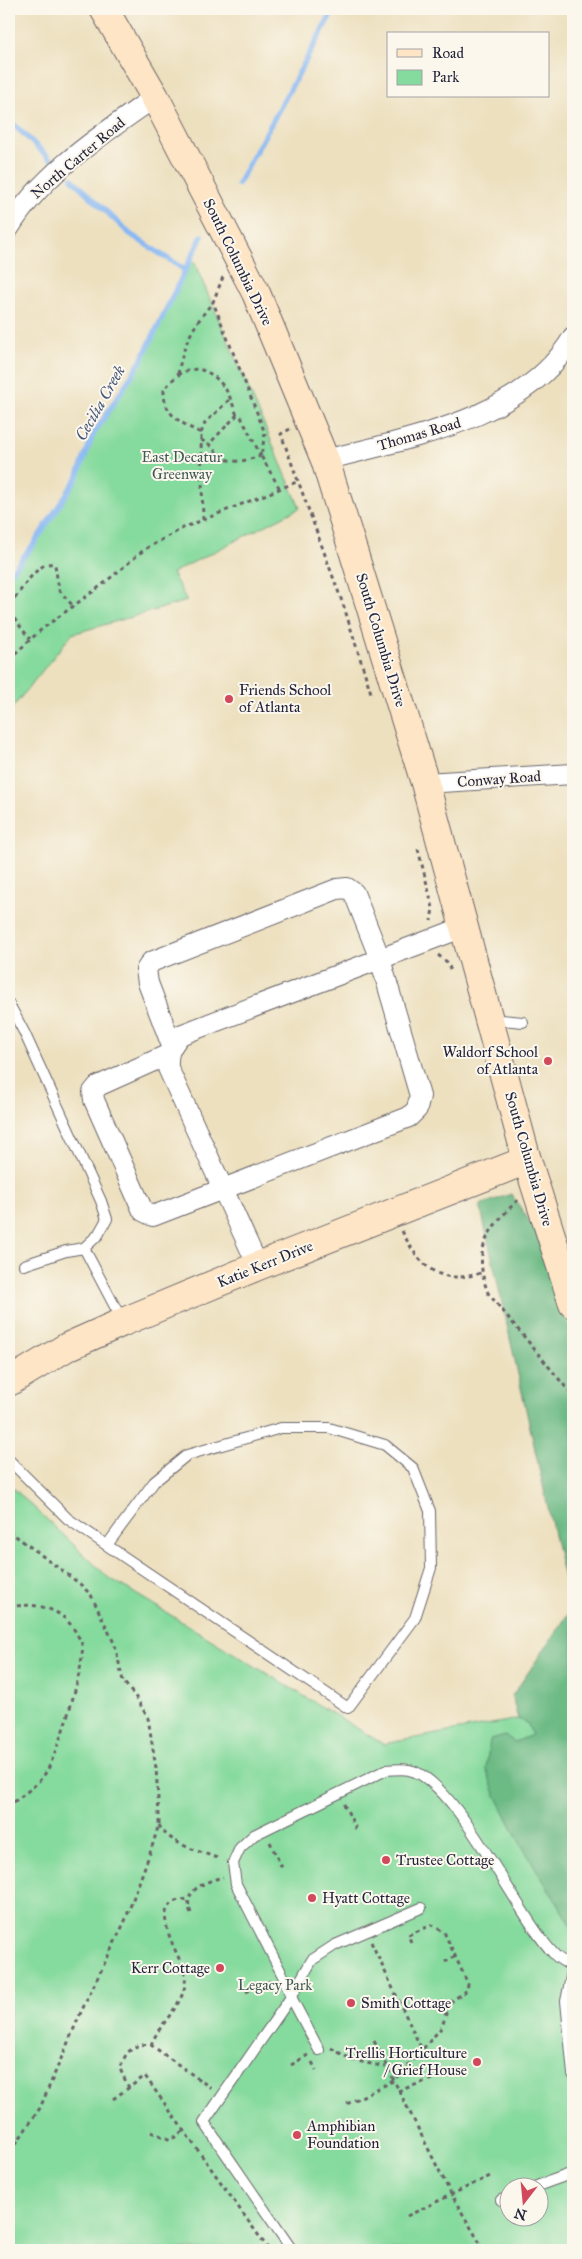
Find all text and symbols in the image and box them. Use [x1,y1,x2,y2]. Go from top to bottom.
legend [387,32,550,98]
text: Road [432,44,464,62]
text: Park [432,68,459,86]
street label: North Carter Road [27,113,129,203]
street label: South Columbia Drive [199,196,277,328]
water label: Cecilia Creek [71,362,129,444]
street label: Thomas Road [375,413,463,454]
park label: East Decatur Greenway [142,448,223,483]
street label: South Columbia Drive [352,571,410,709]
place label: Friends School of Atlanta [239,681,332,716]
marker: Friends School of Atlanta [223,693,235,705]
street label: Conway Road [456,767,542,791]
place label: Waldorf School of Atlanta [442,1043,539,1078]
marker: Waldorf School of Atlanta [542,1055,554,1067]
street label: South Columbia Drive [501,1090,557,1228]
street label: Katie Kerr Drive [214,1237,316,1291]
place label: Trustee Cottage [396,1851,494,1869]
marker: Trustee Cottage [380,1854,392,1866]
place label: Hyatt Cottage [322,1889,410,1907]
marker: Hyatt Cottage [306,1892,318,1904]
place label: Kerr Cottage [131,1959,210,1977]
marker: Kerr Cottage [214,1962,226,1974]
park label: Legacy Park [238,1976,312,1994]
place label: Smith Cottage [361,1994,451,2012]
marker: Smith Cottage [345,1997,357,2009]
place label: Trellis Horticulture / Grief House [346,2044,467,2079]
marker: Trellis Horticulture / Grief House [471,2056,483,2068]
place label: Amphibian Foundation [306,2117,379,2152]
marker: Amphibian Foundation [291,2129,303,2141]
north arrow [500,2176,550,2226]
text: N [512,2204,529,2224]

